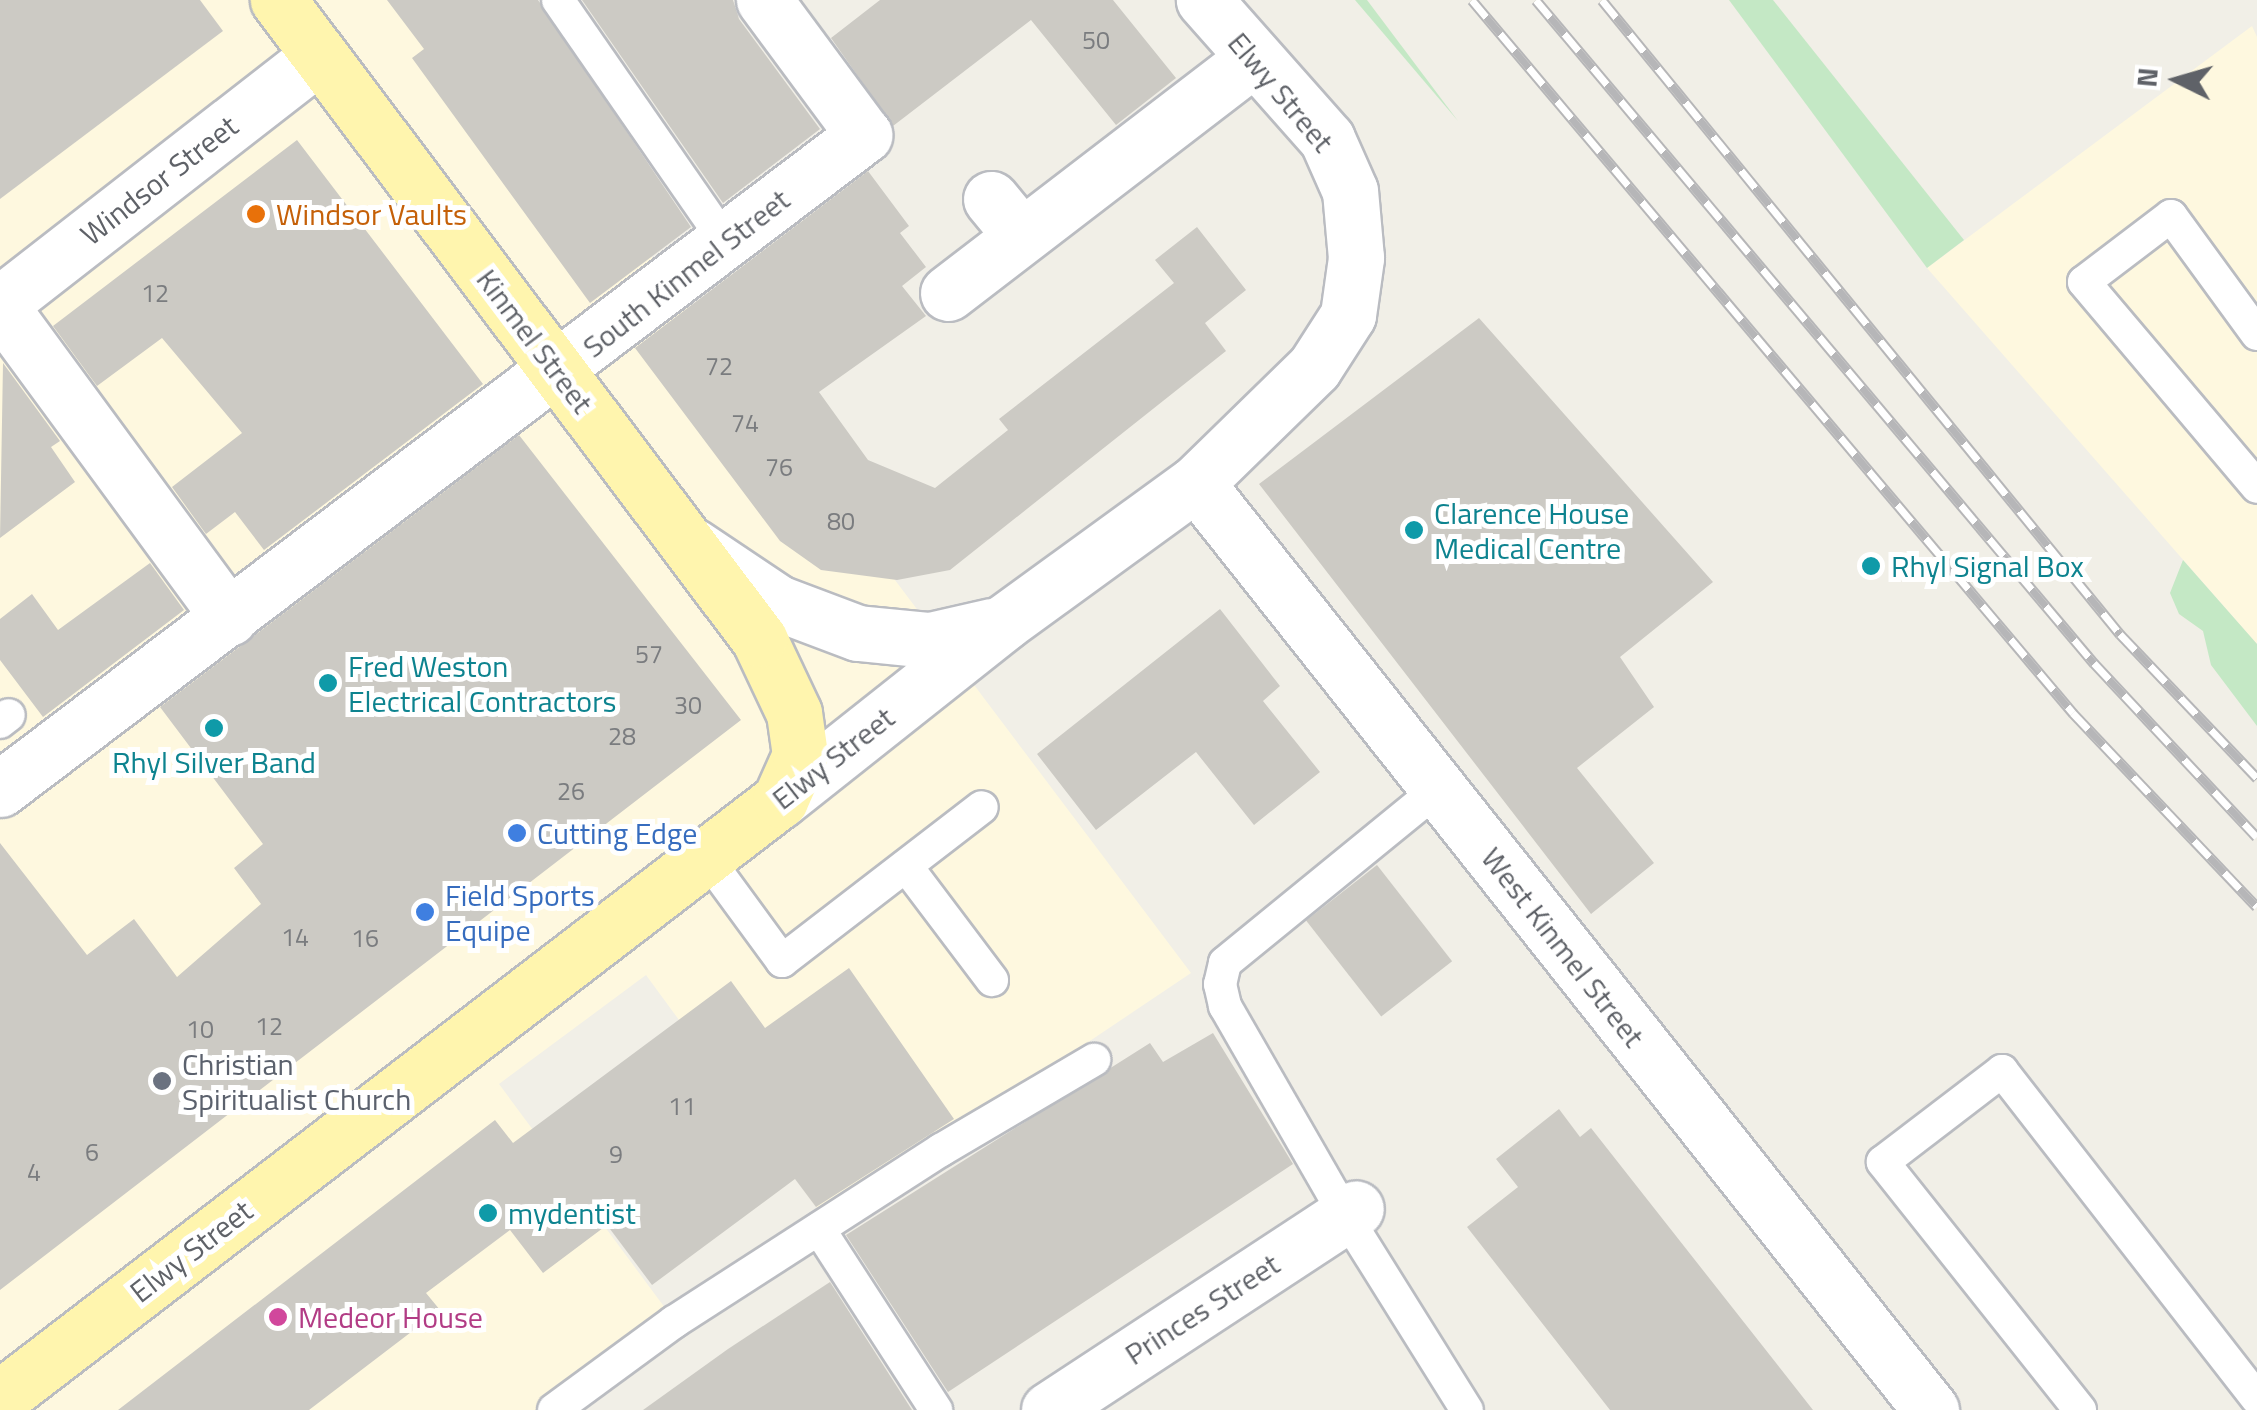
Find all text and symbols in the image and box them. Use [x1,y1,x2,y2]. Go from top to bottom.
house number: 50 [1082,25,1110,55]
street label: Elwy Street [1221,25,1341,159]
north arrow [2127,30,2227,130]
text: N [2124,66,2169,89]
street label: Windsor Street [73,108,245,252]
street label: South Kinmel Street [576,181,796,365]
place label: Windsor Vaults [276,196,467,232]
marker: Windsor Vaults [245,203,267,225]
street label: Kinmel Street [469,262,601,420]
house number: 12 [141,278,169,308]
house number: 72 [705,351,733,381]
house number: 74 [731,408,759,438]
house number: 76 [765,452,793,482]
place label: Clarence House Medical Centre [1434,495,1629,566]
house number: 80 [827,506,855,536]
marker: Clarence House Medical Centre [1403,519,1425,541]
place label: Rhyl Signal Box [1891,548,2084,584]
marker: Rhyl Signal Box [1860,555,1882,577]
house number: 57 [635,639,663,669]
place label: Fred Weston Electrical Contractors [348,648,616,718]
marker: Fred Weston Electrical Contractors [317,672,339,694]
house number: 30 [674,690,702,720]
street label: Elwy Street [765,699,901,817]
marker: Rhyl Silver Band [203,717,225,739]
house number: 28 [608,721,636,751]
place label: Rhyl Silver Band [112,744,316,780]
house number: 26 [557,776,585,806]
place label: Cutting Edge [537,815,697,851]
marker: Cutting Edge [506,822,528,844]
street label: West Kinmel Street [1474,840,1652,1054]
place label: Field Sports Equipe [445,877,595,948]
marker: Field Sports Equipe [414,901,436,923]
house number: 14 [281,922,309,952]
house number: 16 [351,923,379,953]
house number: 12 [255,1011,283,1041]
house number: 10 [186,1014,214,1044]
place label: Christian Spiritualist Church [182,1046,411,1116]
marker: Christian Spiritualist Church [151,1070,173,1092]
house number: 11 [668,1091,696,1121]
house number: 6 [85,1137,99,1167]
house number: 9 [609,1139,623,1169]
house number: 4 [27,1157,41,1187]
street label: Elwy Street [123,1192,259,1310]
place label: mydentist [508,1195,636,1231]
marker: mydentist [477,1202,499,1224]
street label: Princes Street [1118,1246,1286,1372]
place label: Medeor House [298,1299,483,1335]
marker: Medeor House [267,1306,289,1328]

